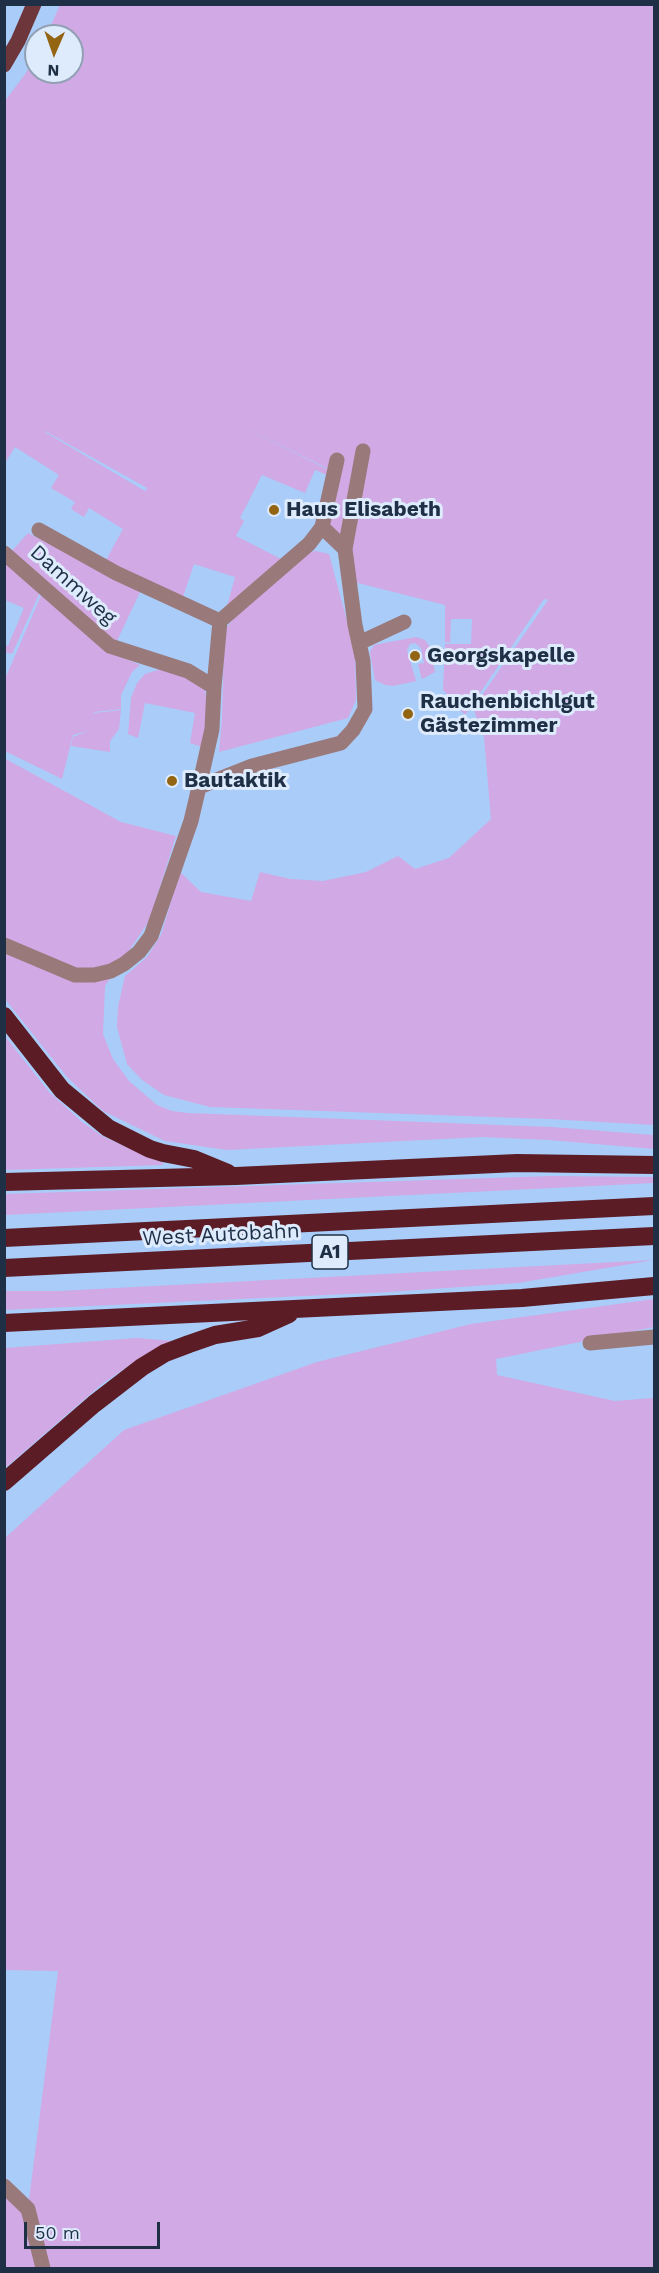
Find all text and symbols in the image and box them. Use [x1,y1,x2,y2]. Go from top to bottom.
north arrow [24,24,84,84]
text: N [47,61,60,80]
place label: Haus Elisabeth [286,497,441,523]
marker: Haus Elisabeth [267,503,281,517]
street label: Dammweg [25,540,121,630]
place label: Georgskapelle [427,643,575,669]
marker: Georgskapelle [408,649,422,663]
place label: Rauchenbichlgut Gästezimmer [420,689,595,739]
marker: Rauchenbichlgut Gästezimmer [401,707,415,721]
place label: Bautaktik [184,768,286,794]
marker: Bautaktik [165,774,179,788]
street label: West Autobahn [142,1218,300,1252]
road number: A1 [312,1235,348,1269]
scale bar [27,2210,164,2248]
text: 50 m [35,2222,80,2243]

